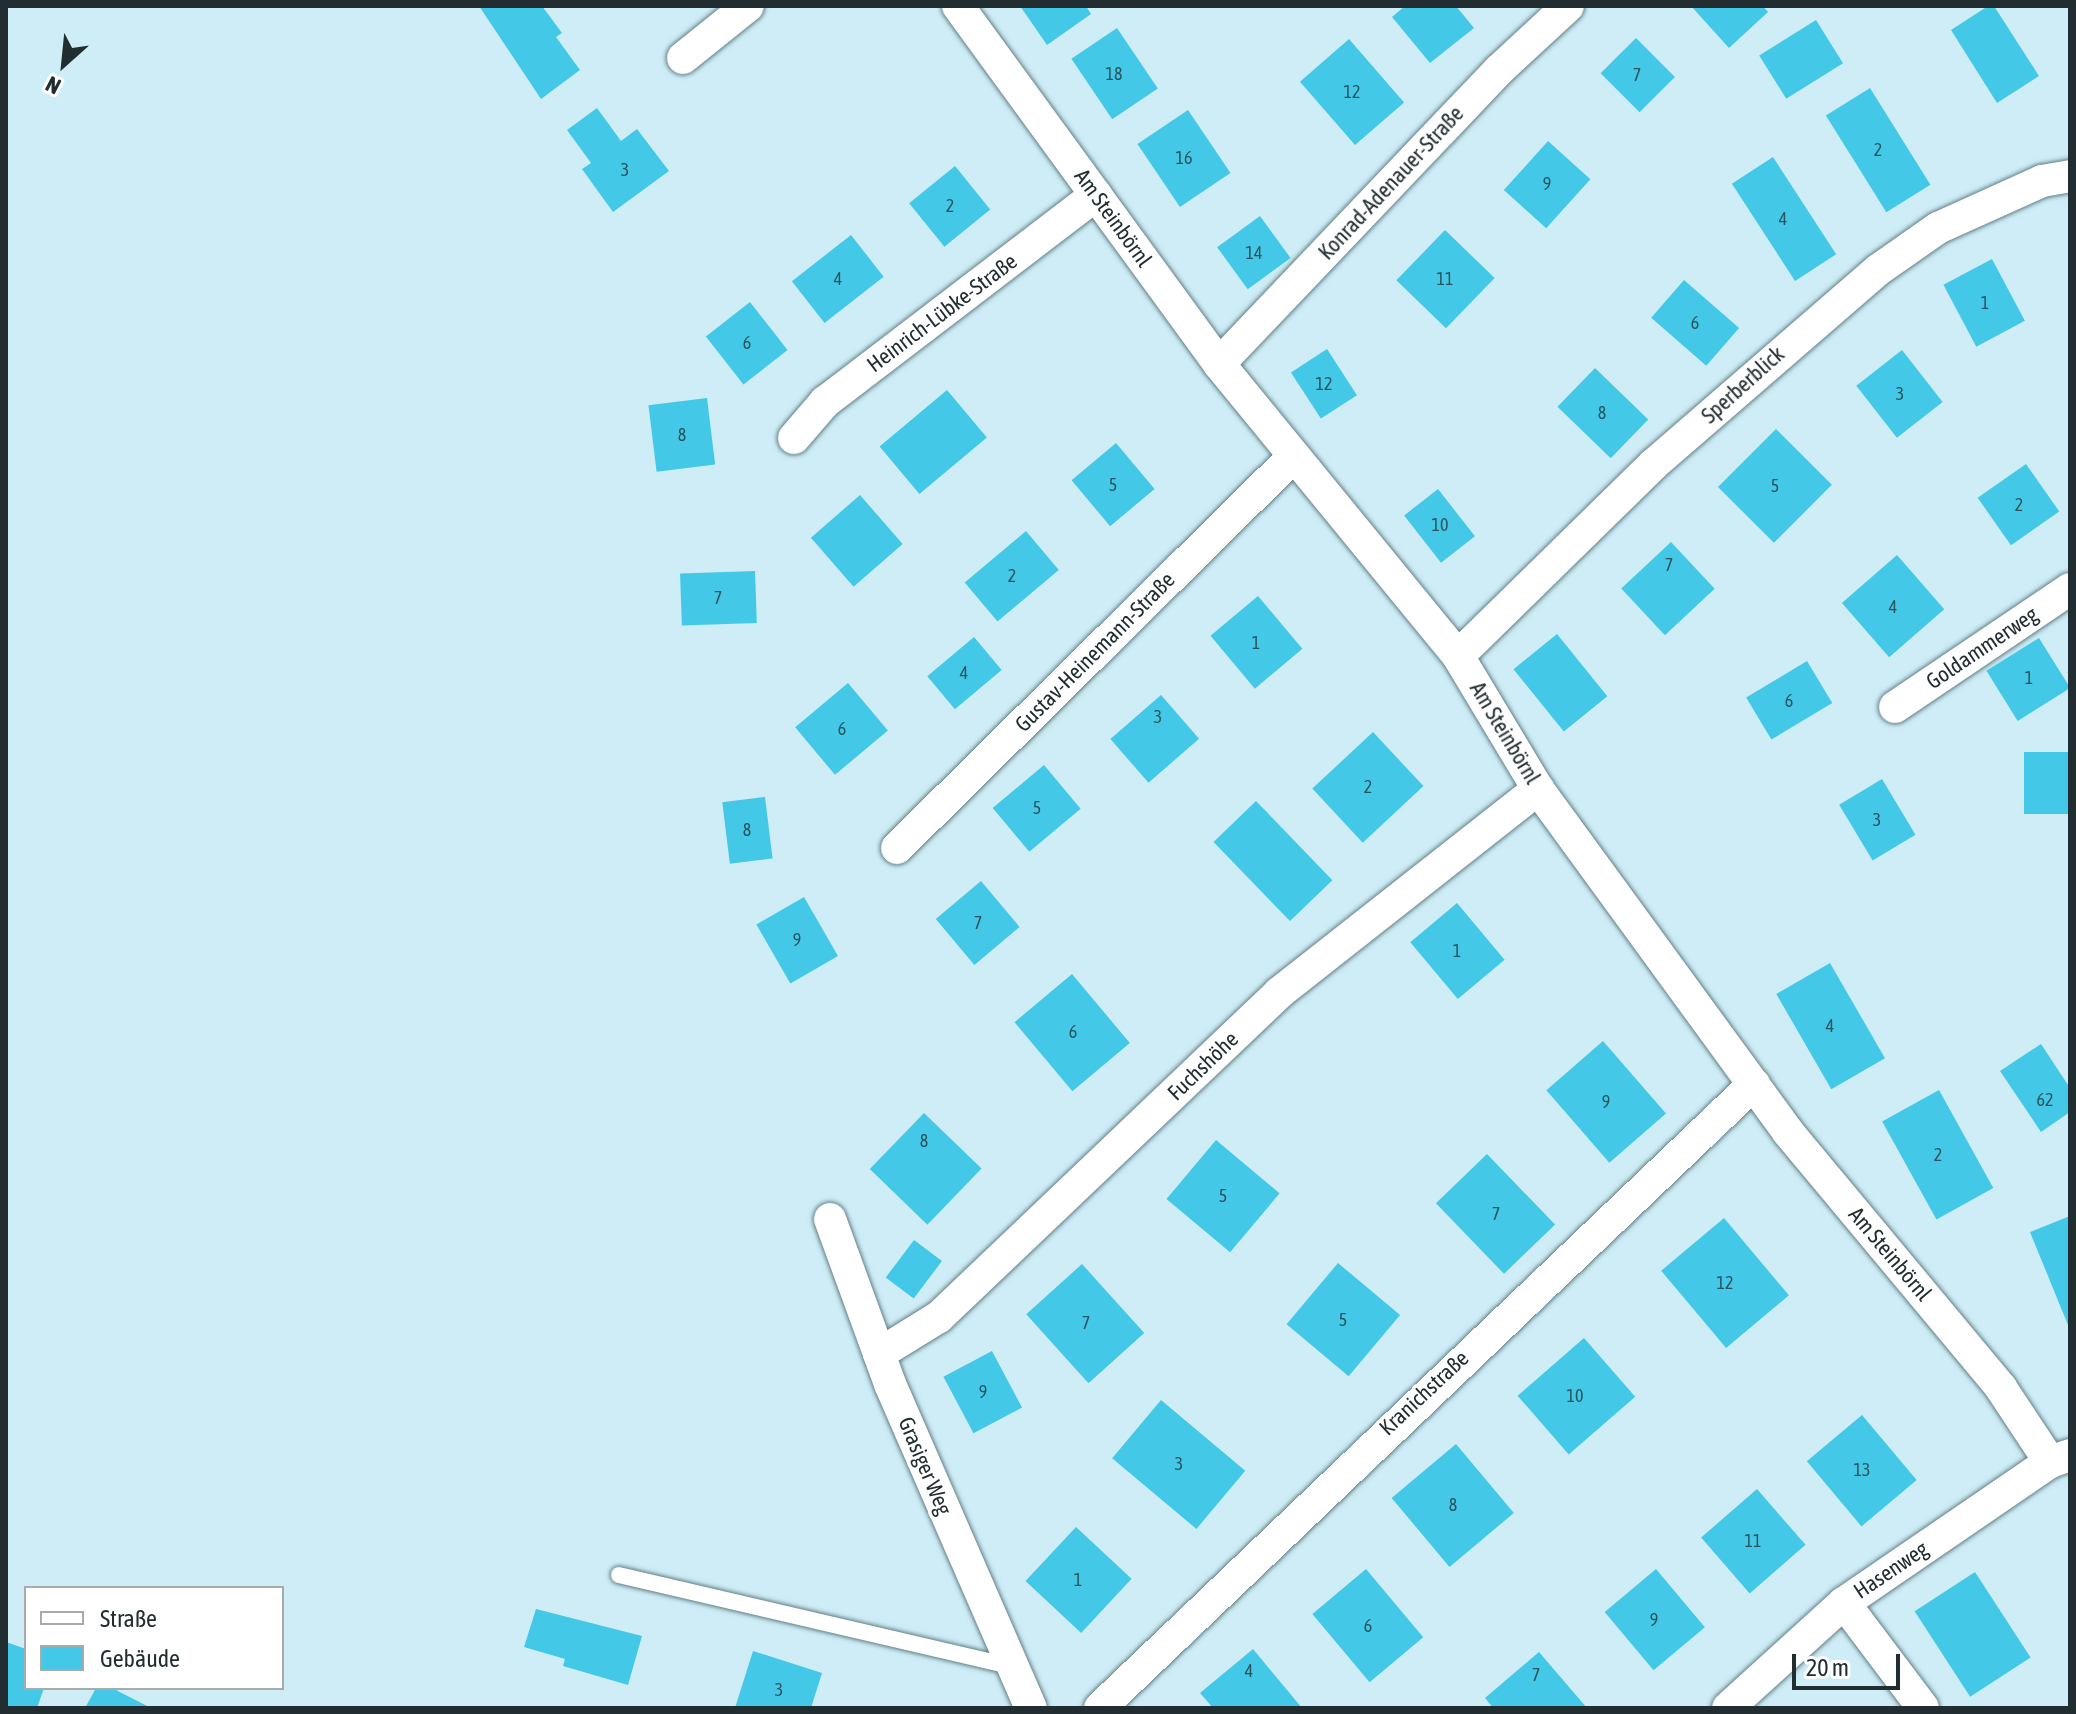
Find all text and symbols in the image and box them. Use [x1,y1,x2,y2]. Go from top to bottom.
north arrow [24,24,104,104]
house number: 18 [1106,63,1122,85]
house number: 7 [1633,64,1641,86]
text: N [41,71,65,100]
house number: 12 [1344,81,1360,103]
street label: Konrad-Adenauer-Straße [1313,101,1469,265]
house number: 2 [1874,139,1882,161]
house number: 16 [1176,147,1192,169]
house number: 3 [621,159,629,181]
street label: Am Steinbörnl [1069,164,1157,272]
house number: 9 [1543,173,1551,195]
house number: 2 [946,195,954,217]
house number: 4 [1779,208,1787,230]
house number: 14 [1246,242,1262,264]
street label: Heinrich-Lübke-Straße [862,248,1022,378]
house number: 4 [834,268,842,290]
house number: 11 [1437,268,1453,290]
house number: 1 [1981,292,1989,314]
house number: 6 [1691,312,1699,334]
house number: 6 [743,332,751,354]
street label: Sperberblick [1696,341,1790,429]
house number: 12 [1316,373,1332,395]
house number: 3 [1896,383,1904,405]
house number: 8 [1598,402,1606,424]
house number: 8 [678,424,686,446]
house number: 5 [1109,474,1117,496]
house number: 5 [1771,475,1779,497]
house number: 2 [2015,494,2023,516]
house number: 10 [1432,514,1448,536]
house number: 7 [1665,554,1673,576]
house number: 2 [1008,565,1016,587]
street label: Gustav-Heinemann-Straße [1010,567,1180,737]
house number: 7 [714,587,722,609]
house number: 4 [1889,596,1897,618]
street label: Goldammerweg [1921,601,2043,695]
house number: 1 [1252,632,1260,654]
house number: 4 [960,662,968,684]
house number: 1 [2025,667,2033,689]
street label: Am Steinbörnl [1464,677,1546,789]
house number: 6 [1785,690,1793,712]
house number: 3 [1154,706,1162,728]
house number: 6 [838,718,846,740]
house number: 2 [1364,776,1372,798]
house number: 5 [1033,797,1041,819]
house number: 3 [1873,809,1881,831]
house number: 8 [743,819,751,841]
house number: 7 [974,912,982,934]
house number: 9 [793,929,801,951]
house number: 1 [1453,940,1461,962]
house number: 4 [1826,1015,1834,1037]
house number: 6 [1069,1021,1077,1043]
street label: Fuchshöhe [1162,1026,1244,1106]
house number: 62 [2037,1089,2053,1111]
house number: 9 [1602,1091,1610,1113]
house number: 8 [920,1130,928,1152]
house number: 2 [1934,1144,1942,1166]
house number: 5 [1219,1185,1227,1207]
street label: Am Steinbörnl [1843,1202,1937,1306]
house number: 7 [1492,1203,1500,1225]
house number: 12 [1717,1272,1733,1294]
house number: 5 [1339,1309,1347,1331]
house number: 7 [1082,1312,1090,1334]
street label: Kranichstraße [1374,1345,1474,1441]
house number: 9 [979,1381,987,1403]
house number: 10 [1567,1385,1583,1407]
street label: Grasiger Weg [893,1413,957,1519]
house number: 3 [1175,1453,1183,1475]
house number: 13 [1854,1459,1870,1481]
house number: 8 [1449,1494,1457,1516]
house number: 11 [1745,1530,1761,1552]
street label: Hasenweg [1849,1536,1933,1604]
house number: 1 [1074,1569,1082,1591]
legend [24,1586,284,1690]
text: Straße [100,1605,157,1632]
house number: 9 [1650,1609,1658,1631]
house number: 6 [1364,1615,1372,1637]
scale bar [1796,1638,1904,1688]
text: Gebäude [100,1645,180,1672]
text: 20 m [1806,1654,1849,1681]
house number: 4 [1245,1660,1253,1682]
house number: 7 [1532,1664,1540,1686]
house number: 3 [775,1679,783,1701]

